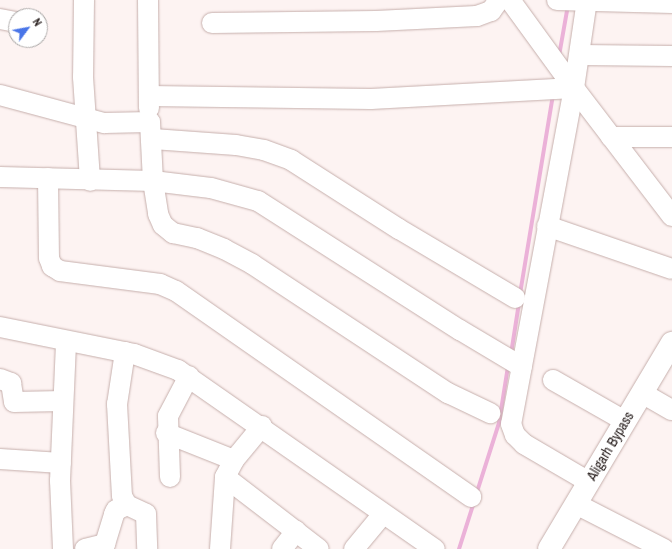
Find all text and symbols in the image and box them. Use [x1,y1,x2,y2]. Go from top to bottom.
north arrow [8,8,48,48]
text: N [30,16,45,29]
street label: Aligarh Bypass [583,409,637,483]

